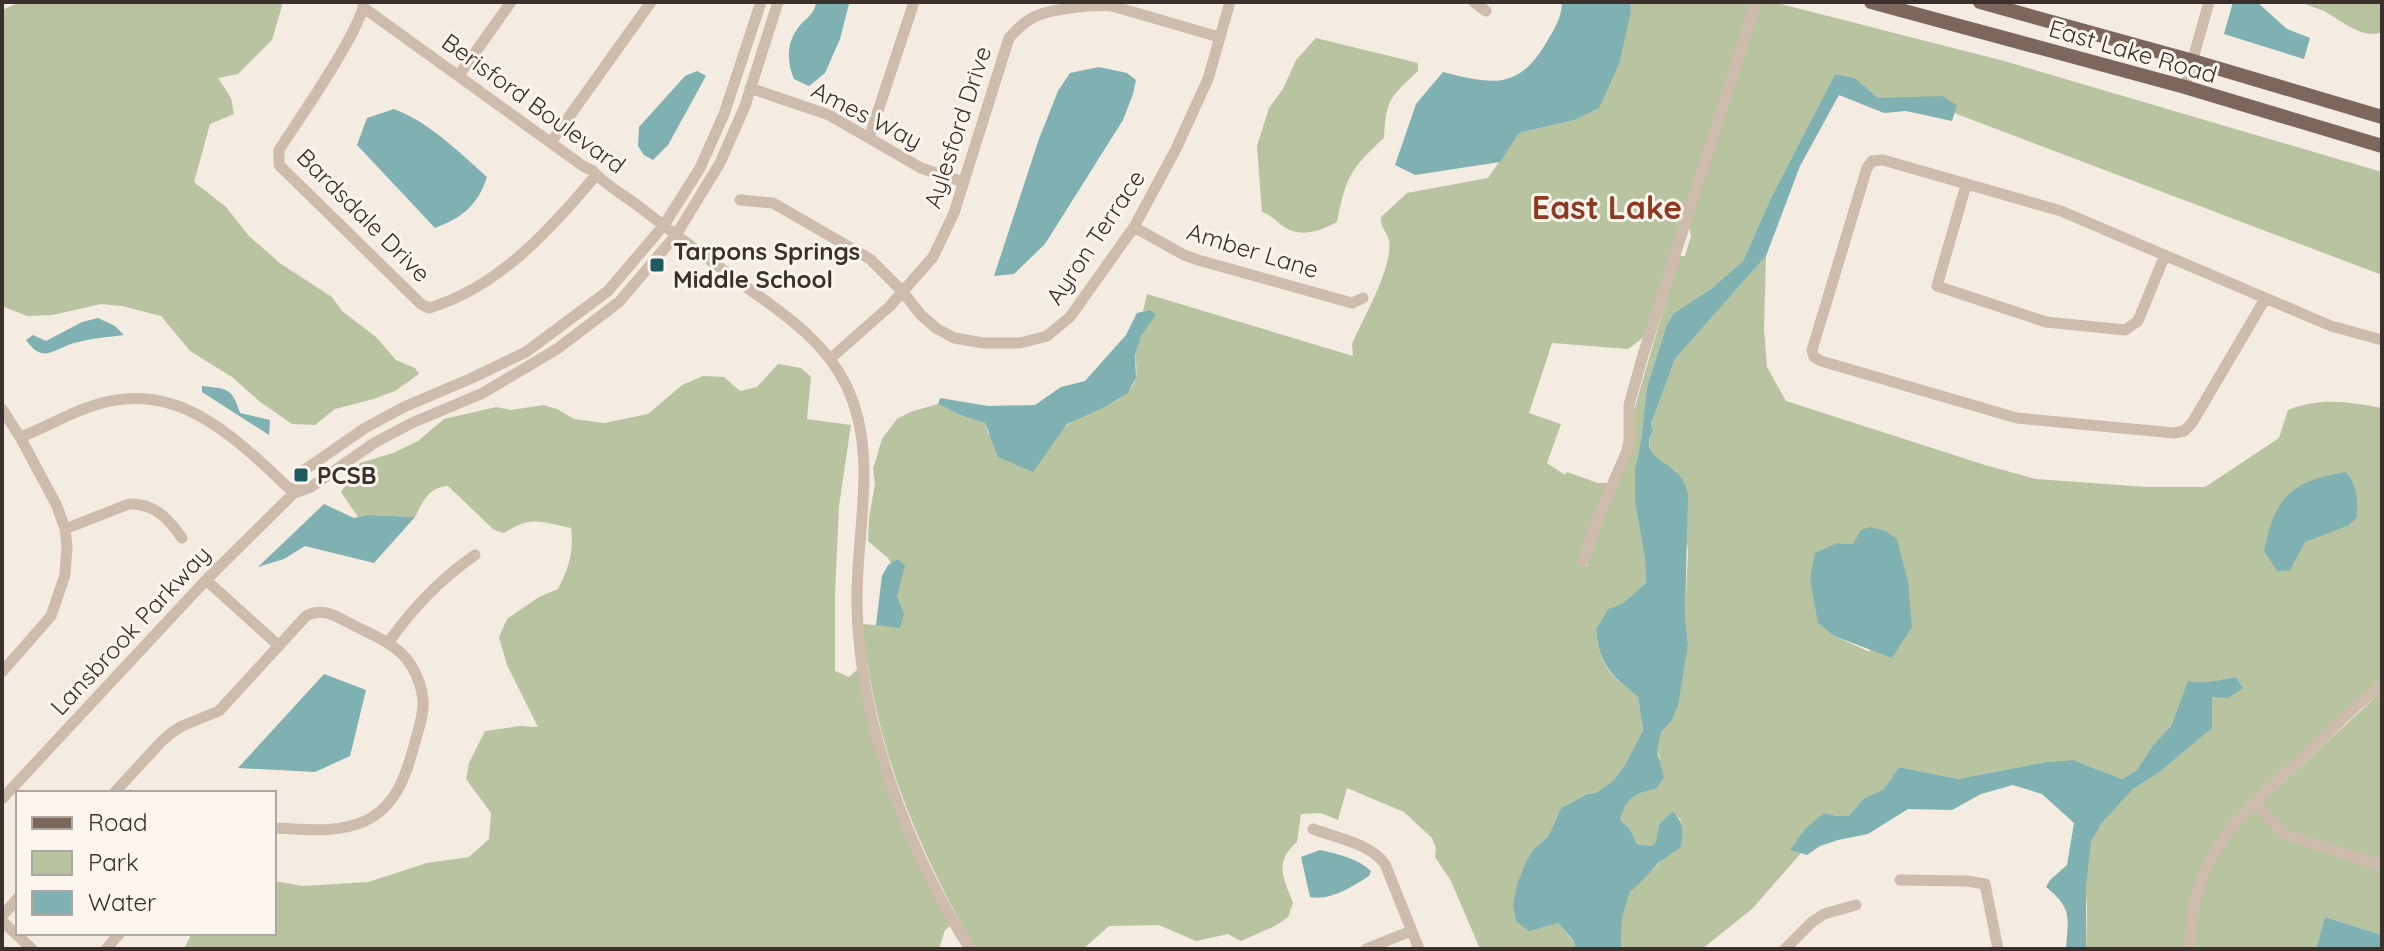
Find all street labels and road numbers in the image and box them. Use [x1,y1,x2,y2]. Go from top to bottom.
street label: East Lake Road [2046,13,2220,89]
street label: Berisford Boulevard [436,26,632,180]
street label: Aylesford Drive [917,42,997,212]
street label: Ames Way [807,74,927,156]
street label: Bardsdale Drive [291,142,437,288]
street label: Ayron Terrace [1039,164,1151,310]
street label: Amber Lane [1184,216,1322,284]
street label: Lansbrook Parkway [44,539,216,721]

